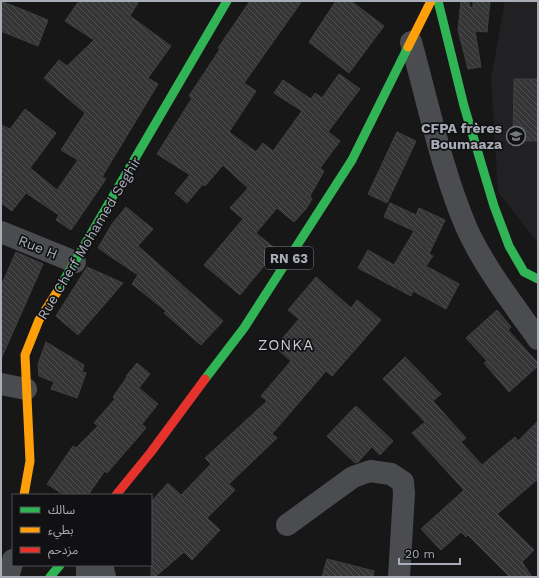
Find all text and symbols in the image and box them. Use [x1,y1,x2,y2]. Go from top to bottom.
place label: CFPA frères Boumaaza [421,120,503,152]
school or university icon: CFPA frères Boumaaza [505,125,527,147]
street label: Rue Cherf Mohamed Seghir [34,154,144,322]
street label: Rue H [16,232,60,262]
road number: RN 63 [265,247,313,269]
district label: ZONKA [258,336,314,354]
legend [12,494,152,566]
text: سالك [48,503,75,517]
text: بطيء [48,523,74,540]
scale bar [399,540,460,566]
text: مزدحم [48,543,78,559]
text: 20 m [405,547,435,561]

